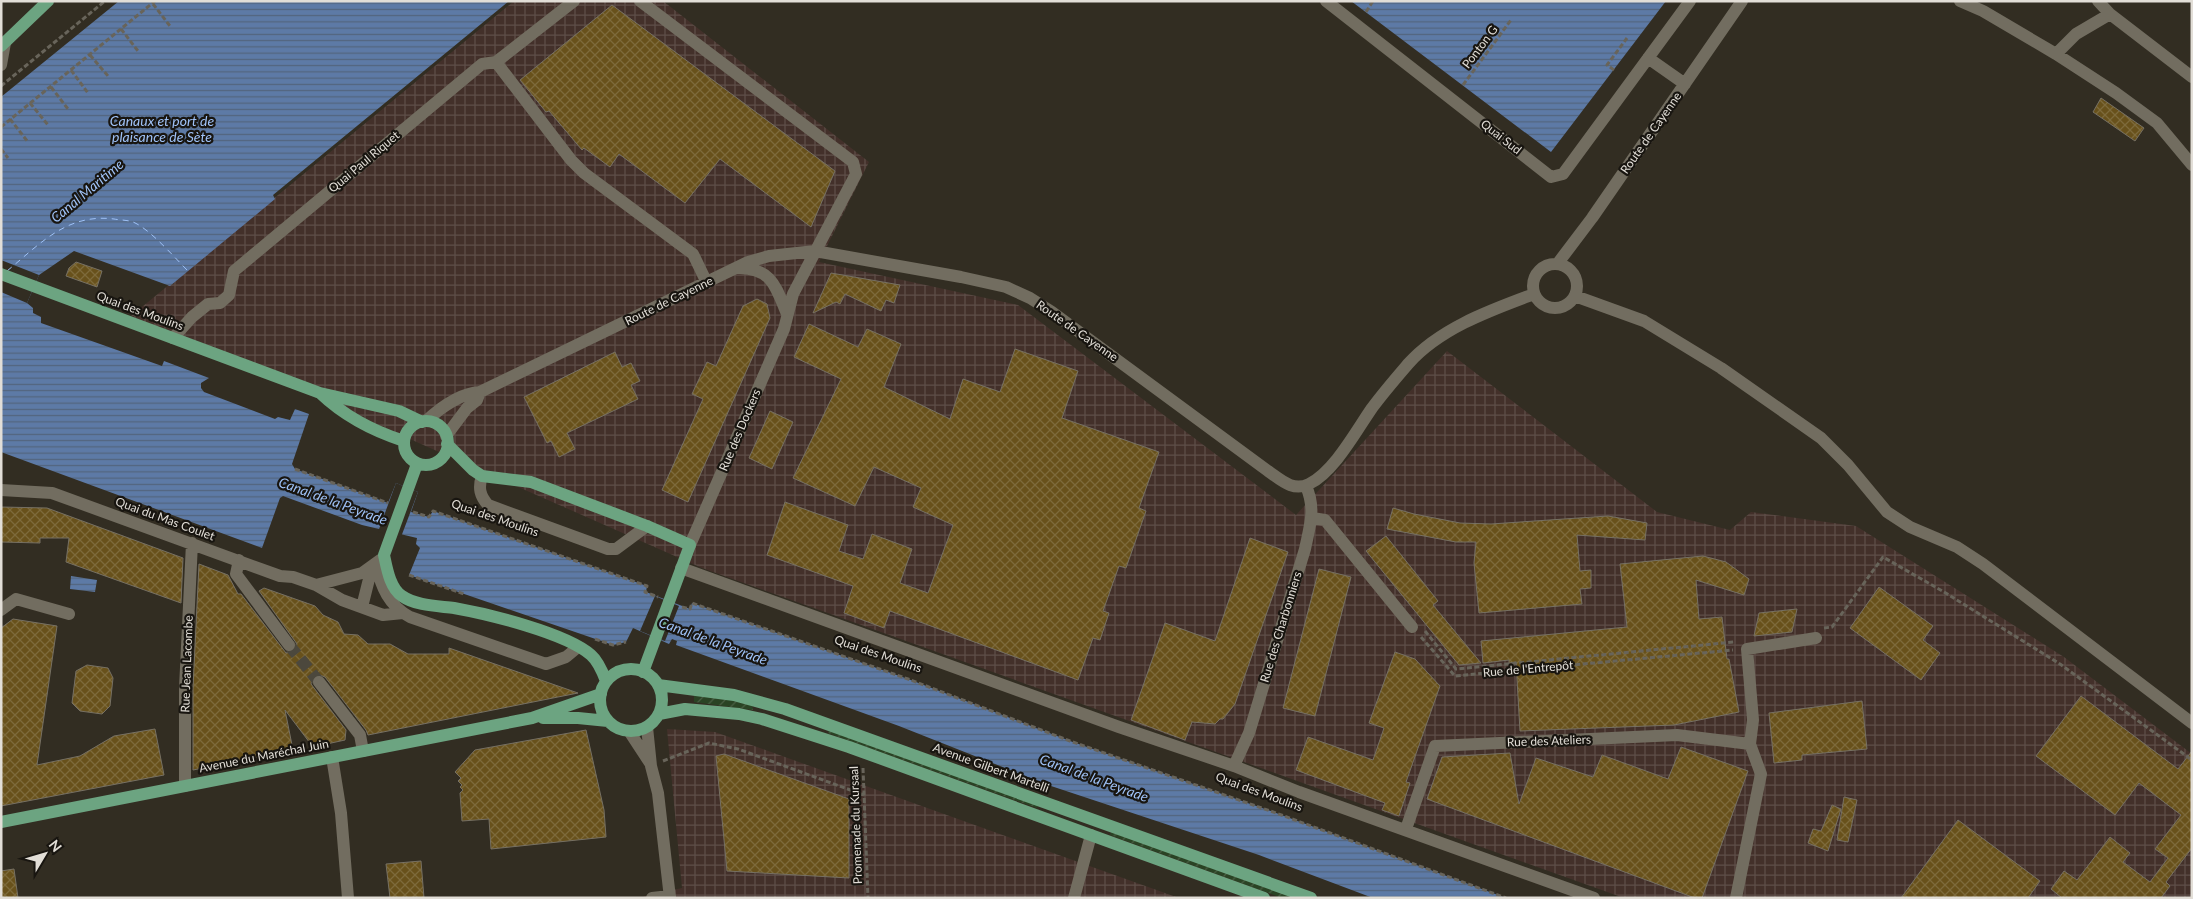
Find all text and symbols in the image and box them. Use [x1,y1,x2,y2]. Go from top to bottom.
street label: Ponton G [1459,22,1501,71]
street label: Route de Cayenne [1617,89,1684,176]
water label: Canaux et port de plaisance de Sète [110,112,214,145]
street label: Quai Sud [1478,116,1525,157]
street label: Quai Paul Riquet [325,127,403,196]
water label: Canal Maritime [47,155,127,226]
street label: Route de Cayenne [622,273,715,328]
street label: Quai des Moulins [95,288,186,333]
street label: Route de Cayenne [1034,297,1121,364]
street label: Rue des Dockers [715,386,764,473]
water label: Canal de la Peyrade [277,473,390,528]
street label: Quai du Mas Coulet [113,494,218,544]
street label: Quai des Moulins [449,496,541,540]
street label: Rue des Charbonniers [1256,569,1305,684]
water label: Canal de la Peyrade [657,613,770,668]
street label: Rue Jean Lacombe [177,615,196,713]
street label: Quai des Moulins [832,632,924,676]
street label: Rue de l'Entrepôt [1482,657,1574,680]
street label: Rue des Ateliers [1507,732,1591,749]
street label: Avenue du Maréchal Juin [198,736,330,775]
street label: Avenue Gilbert Martelli [931,740,1051,796]
water label: Canal de la Peyrade [1038,750,1151,805]
street label: Promenade du Kursaal [846,766,865,884]
street label: Quai des Moulins [1214,769,1305,814]
north arrow [20,829,70,879]
text: N [46,836,66,855]

